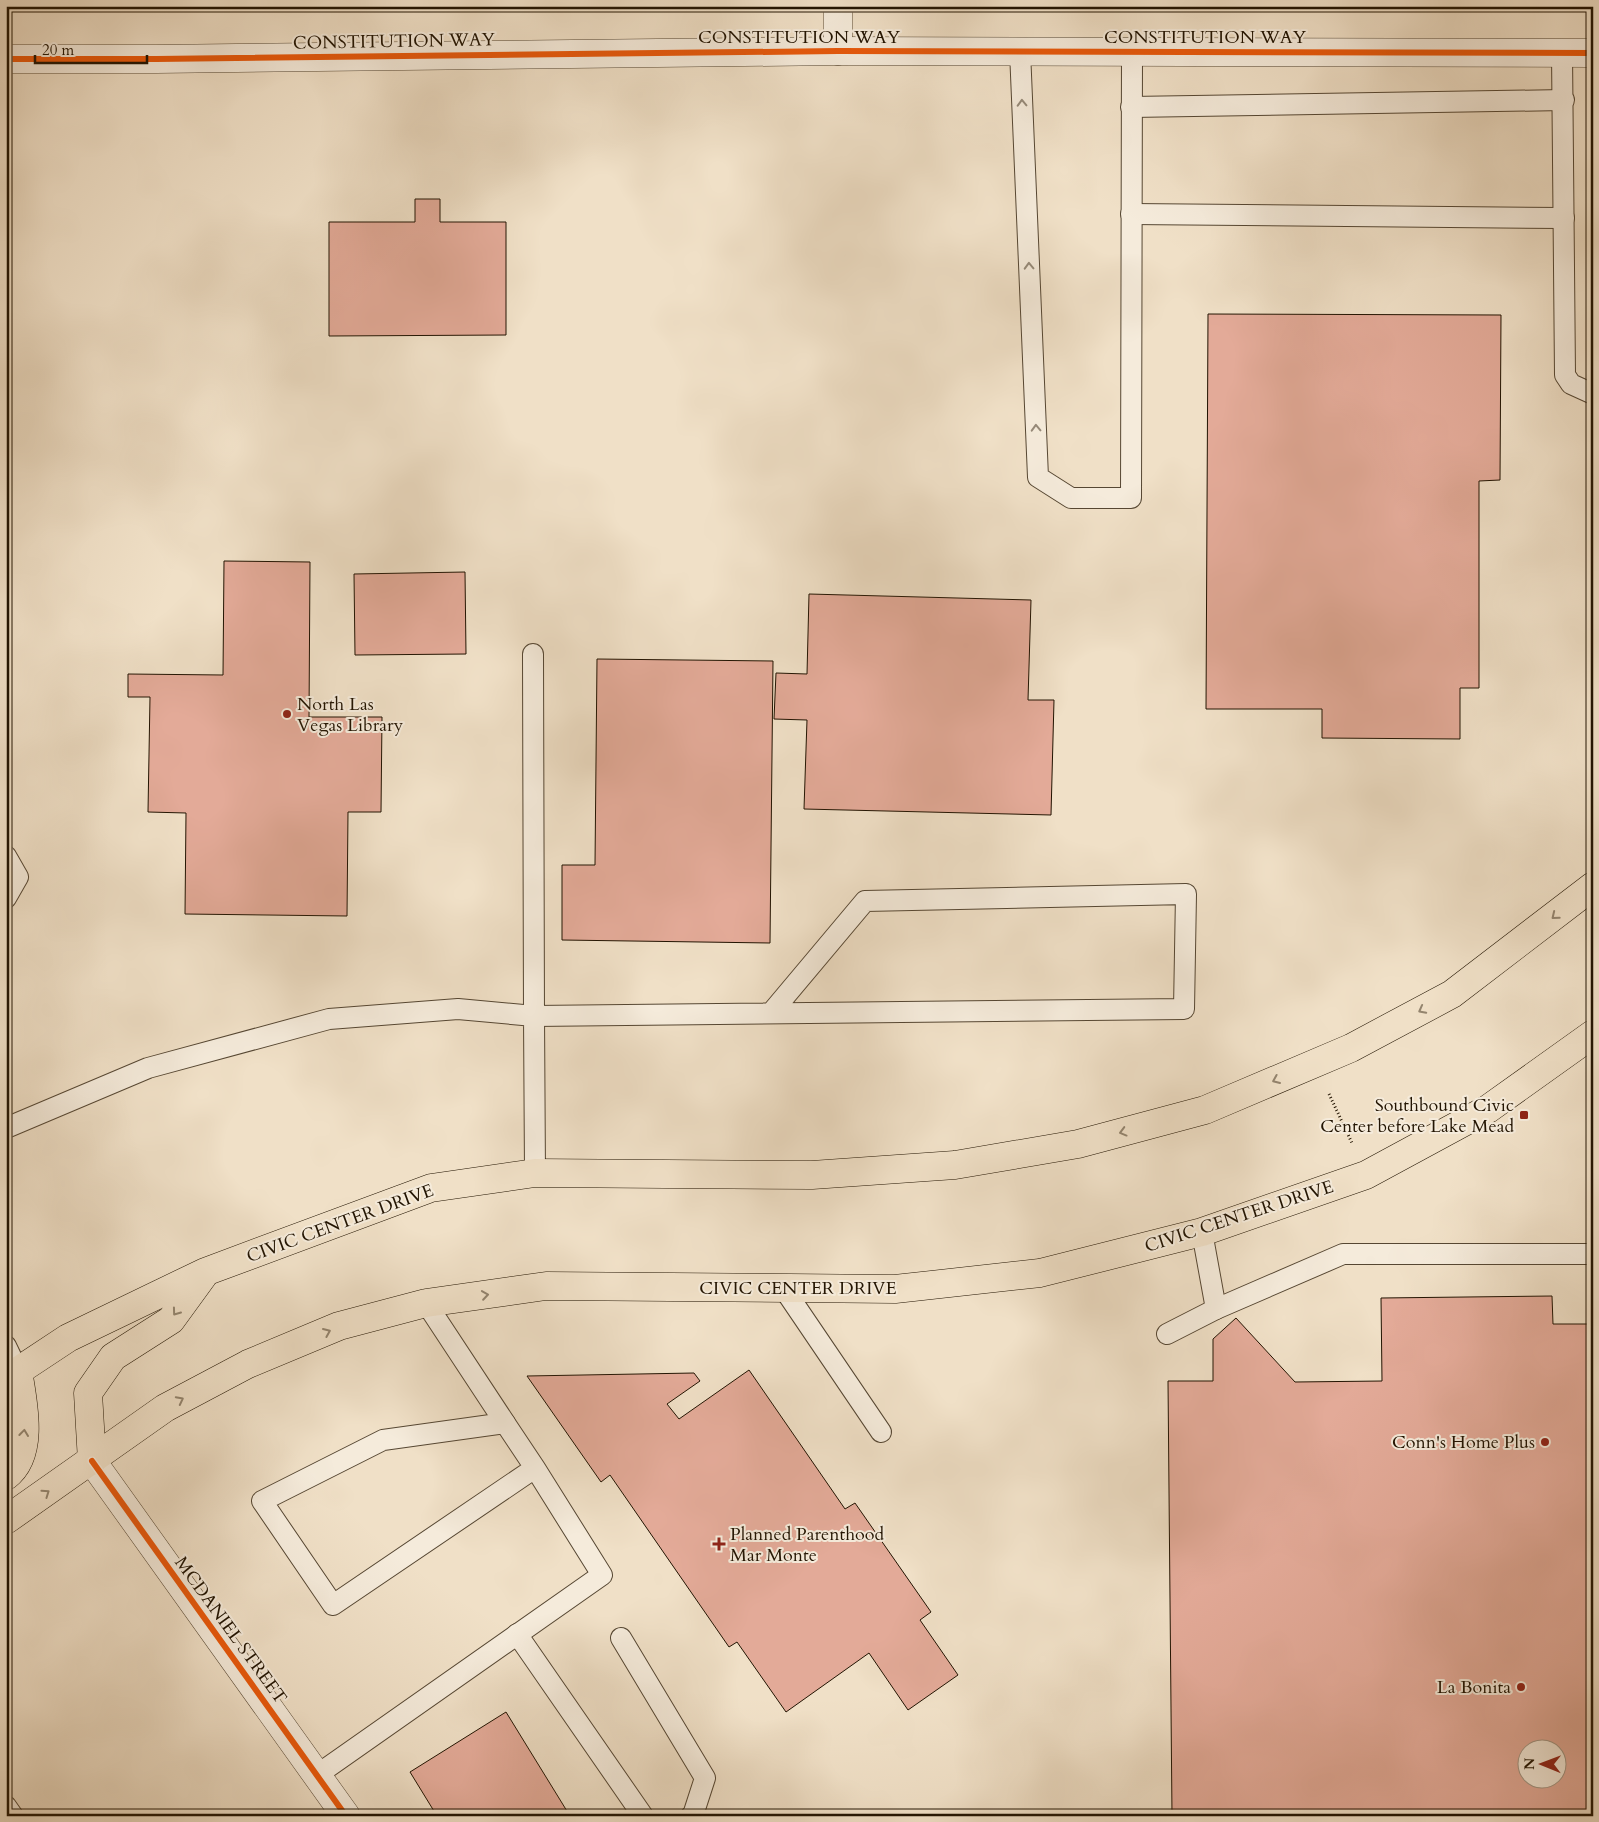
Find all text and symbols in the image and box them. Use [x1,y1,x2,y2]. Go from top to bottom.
street label: CONSTITUTION WAY [698,25,901,50]
street label: CONSTITUTION WAY [1104,25,1307,50]
street label: CONSTITUTION WAY [293,27,496,56]
scale bar [35,32,148,64]
text: 20 m [42,40,74,60]
one-way arrow [1016,99,1027,107]
one-way arrow [1023,262,1034,270]
one-way arrow [1030,424,1041,432]
place label: North Las Vegas Library [297,692,404,738]
marker: North Las Vegas Library [281,708,293,720]
one-way arrow [1552,911,1561,919]
one-way arrow [1419,1004,1428,1014]
one-way arrow [1272,1073,1281,1084]
place label: Southbound Civic Center before Lake Mead [1320,1093,1514,1139]
marker: Southbound Civic Center before Lake Mead [1518,1109,1530,1121]
one-way arrow [1118,1126,1127,1137]
street label: CIVIC CENTER DRIVE [1141,1174,1337,1259]
street label: CIVIC CENTER DRIVE [243,1178,437,1269]
street label: CIVIC CENTER DRIVE [699,1276,897,1301]
one-way arrow [481,1290,489,1301]
one-way arrow [174,1306,182,1315]
one-way arrow [322,1327,331,1338]
one-way arrow [174,1396,183,1406]
one-way arrow [19,1429,29,1438]
place label: Conn's Home Plus [1392,1430,1535,1455]
marker: Conn's Home Plus [1539,1436,1551,1448]
one-way arrow [41,1490,50,1499]
place label: Planned Parenthood Mar Monte [730,1522,884,1568]
marker: Planned Parenthood Mar Monte [712,1537,726,1551]
street label: MCDANIEL STREET [169,1552,293,1709]
place label: La Bonita [1437,1675,1511,1700]
marker: La Bonita [1515,1681,1527,1693]
north arrow [1516,1740,1566,1790]
text: N [1520,1758,1539,1770]

